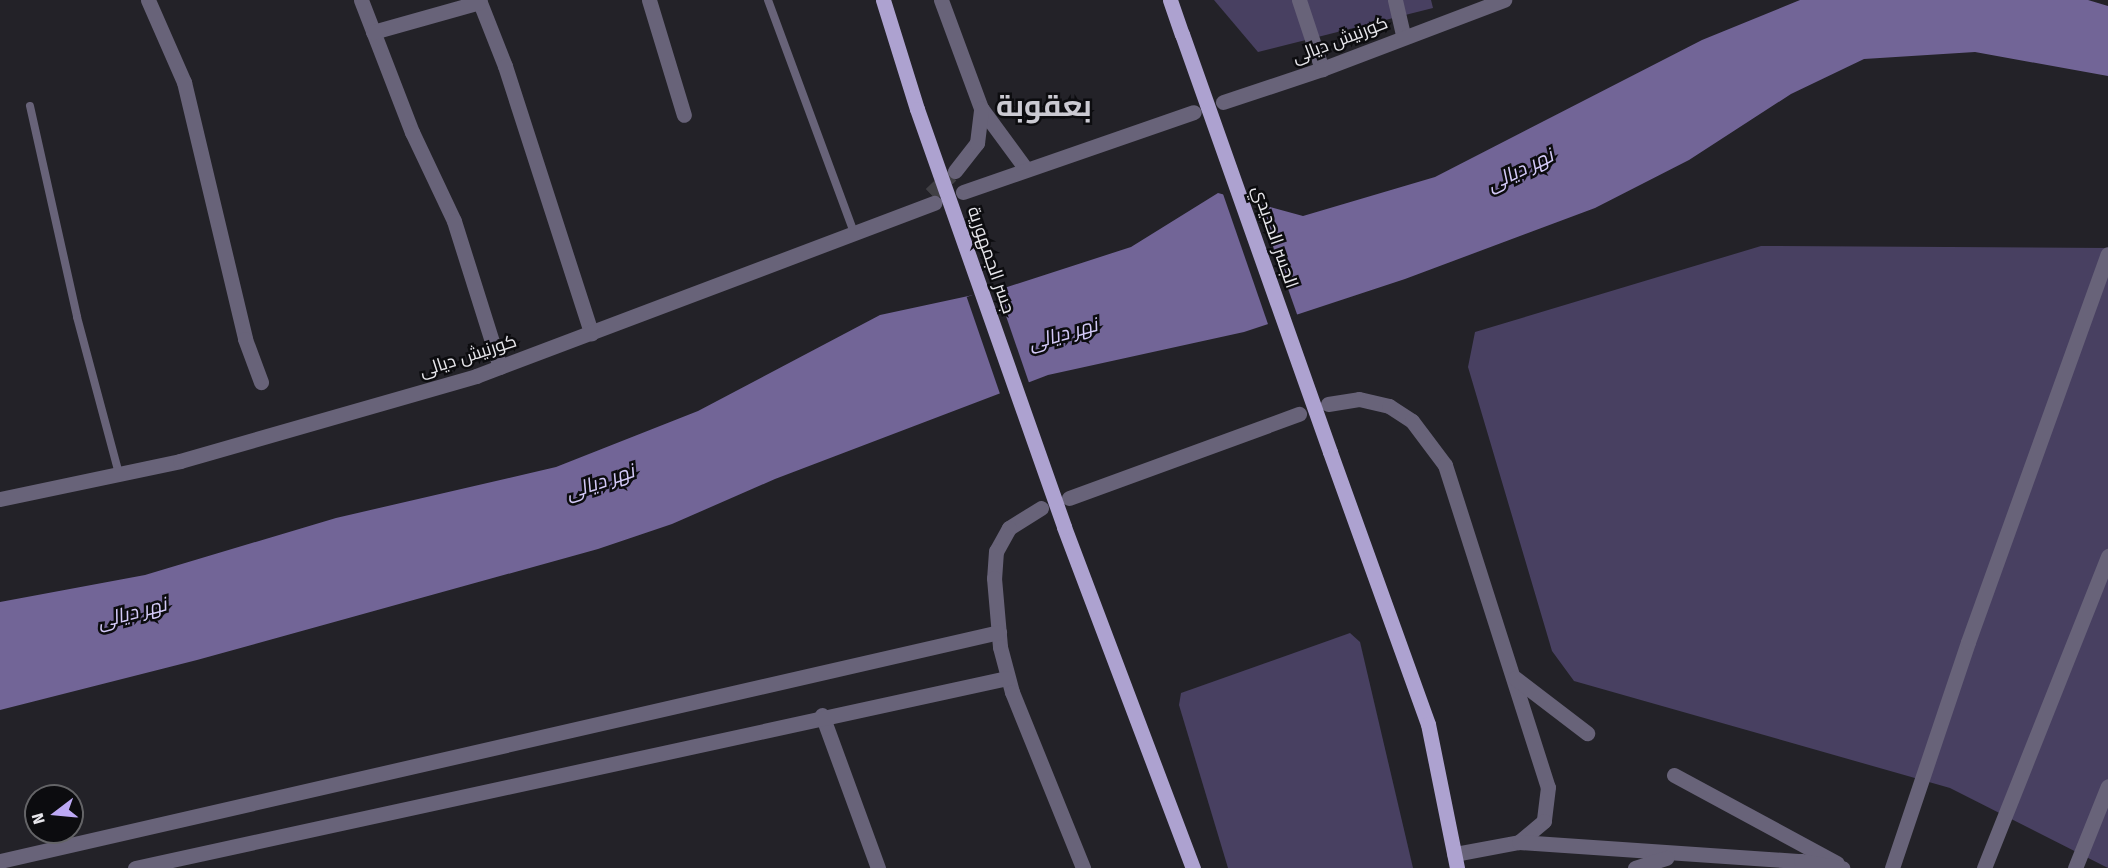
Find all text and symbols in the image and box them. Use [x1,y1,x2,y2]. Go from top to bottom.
street label: كورنيش ديالى [1289,12,1391,68]
district label: بعقوبة [996,88,1092,124]
water label: نهر ديالى [1483,144,1557,196]
street label: الجسر الحديدي [1247,183,1303,291]
street label: جسر الجمهورية [963,204,1019,316]
water label: نهر ديالى [1026,313,1100,355]
street label: كورنيش ديالى [417,330,519,382]
water label: نهر ديالى [563,459,637,505]
water label: نهر ديالى [95,592,169,634]
north arrow [24,784,84,844]
text: N [28,811,49,826]

